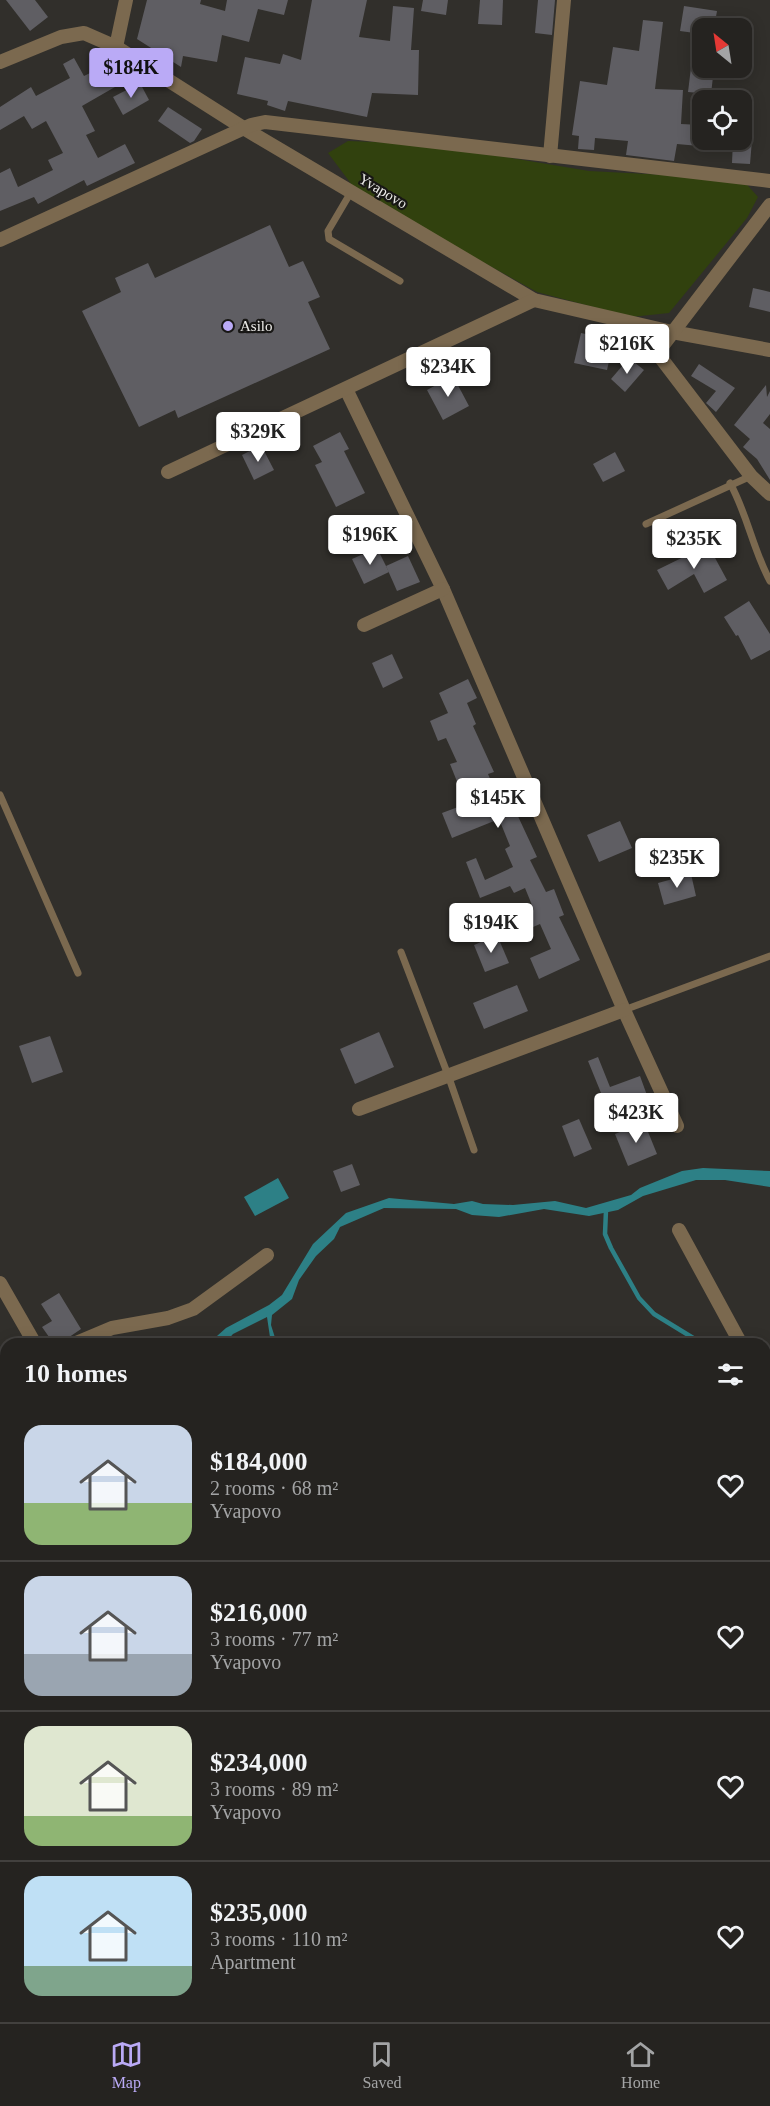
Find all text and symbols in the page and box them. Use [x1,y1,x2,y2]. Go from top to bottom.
north arrow [692,18,752,78]
map controls [692,18,752,150]
pin: $184K [89,48,173,99]
text: $184K [103,56,159,78]
button: locate [692,90,752,150]
street label: Yvapovo [356,170,410,212]
place label: Asilo [240,318,273,334]
marker: Asilo [221,319,235,333]
pin: $216K [585,324,669,375]
text: $216K [599,332,655,354]
pin: $234K [406,347,490,398]
text: $234K [420,355,476,377]
pin: $329K [216,412,300,463]
text: $329K [230,420,286,442]
pin: $196K [328,515,412,566]
pin: $235K [652,519,736,570]
text: $196K [342,523,398,545]
text: $235K [666,527,722,549]
pin: $145K [456,778,540,829]
text: $145K [470,786,526,808]
pin: $235K [635,838,719,889]
text: $235K [649,846,705,868]
pin: $194K [449,903,533,954]
text: $194K [463,911,519,933]
pin: $423K [594,1093,678,1144]
text: $423K [608,1101,664,1123]
icon: filters [714,1358,747,1391]
text: 10 homes [24,1359,127,1388]
text: $184,000 [210,1447,308,1476]
icon: home [72,1449,144,1521]
icon: heart [714,1469,747,1502]
text: 2 rooms · 68 m² [210,1477,338,1499]
text: Yvapovo [210,1500,281,1522]
text: $216,000 [210,1598,308,1627]
icon: home [72,1600,144,1672]
icon: heart [714,1620,747,1653]
text: 3 rooms · 77 m² [210,1628,338,1650]
text: Yvapovo [210,1651,281,1673]
text: $234,000 [210,1748,308,1777]
icon: home [72,1750,144,1822]
icon: heart [714,1770,747,1803]
text: 3 rooms · 89 m² [210,1778,338,1800]
text: Yvapovo [210,1801,281,1823]
text: $235,000 [210,1898,308,1927]
icon: home [72,1900,144,1972]
icon: heart [714,1920,747,1953]
text: 3 rooms · 110 m² [210,1928,347,1950]
text: Apartment [210,1951,296,1973]
tab: Map [110,2038,143,2092]
tab: Saved [362,2038,402,2092]
tab: Home [621,2038,660,2092]

